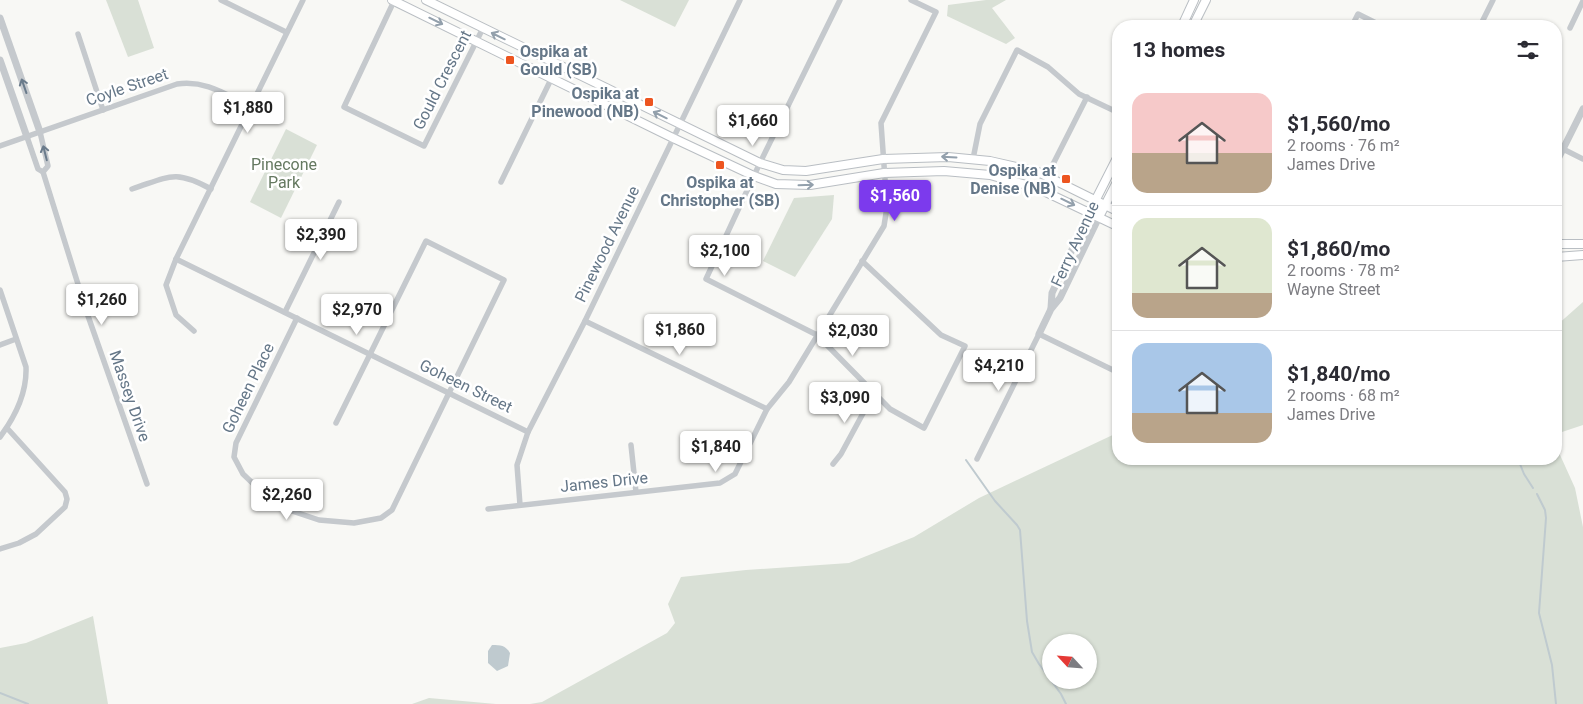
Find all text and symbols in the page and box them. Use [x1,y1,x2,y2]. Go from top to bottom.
one-way arrow [428,17,443,27]
street label: Gould Crescent [409,27,475,133]
one-way arrow [491,30,506,40]
icon: filters [1514,36,1542,64]
text: 13 homes [1132,38,1225,62]
place label: Ospika at Gould (SB) [520,42,597,79]
marker: Ospika at Gould (SB) [504,54,516,66]
street label: Coyle Street [83,64,171,110]
one-way arrow [19,79,28,94]
place label: Ospika at Pinewood (NB) [531,84,640,121]
pin: $1,880 [207,92,289,134]
marker: Ospika at Pinewood (NB) [643,96,655,108]
text: $1,880 [223,98,273,117]
pin: $1,660 [712,104,794,147]
one-way arrow [653,110,668,119]
text: $1,660 [728,111,778,130]
text: $1,560/mo [1287,112,1390,136]
icon: home [1172,113,1232,173]
text: 2 rooms · 76 m² [1287,136,1400,155]
one-way arrow [40,146,49,162]
one-way arrow [942,153,958,162]
park label: Pinecone Park [251,155,317,192]
text: James Drive [1287,155,1375,174]
marker: Ospika at Christopher (SB) [714,159,726,171]
place label: Ospika at Denise (NB) [970,161,1057,198]
place label: Ospika at Christopher (SB) [660,173,780,210]
marker: Ospika at Denise (NB) [1060,173,1072,185]
one-way arrow [798,180,814,189]
pin: $1,560 [854,180,936,222]
street label: Pinewood Avenue [571,183,643,305]
text: $1,560 [870,186,920,205]
one-way arrow [1060,197,1075,207]
street label: Ferry Avenue [1047,198,1103,290]
pin: $2,390 [280,218,362,261]
text: $2,390 [296,225,346,244]
pin: $2,100 [684,234,766,277]
text: $1,860/mo [1287,237,1390,261]
icon: home [1172,238,1232,298]
text: $2,100 [700,241,750,260]
text: 2 rooms · 78 m² [1287,261,1400,280]
text: Wayne Street [1287,280,1381,299]
pin: $1,260 [61,284,143,326]
text: $1,260 [77,290,127,309]
pin: $2,970 [316,294,398,336]
text: $2,970 [332,300,382,319]
pin: $1,860 [639,314,721,356]
pin: $2,030 [812,314,894,357]
text: $1,860 [655,320,705,339]
text: $2,030 [828,321,878,340]
street label: Goheen Place [218,340,278,436]
street label: Massey Drive [106,348,154,444]
pin: $4,210 [958,350,1040,392]
street label: Goheen Street [417,355,515,417]
text: $4,210 [974,356,1024,375]
text: $1,840/mo [1287,362,1390,386]
icon: home [1172,363,1232,423]
pin: $3,090 [804,382,886,424]
text: 2 rooms · 68 m² [1287,386,1400,405]
text: $3,090 [820,388,870,407]
text: James Drive [1287,405,1375,424]
pin: $1,840 [675,430,757,473]
text: $1,840 [691,437,741,456]
street label: James Drive [559,468,649,496]
pin: $2,260 [246,478,328,521]
text: $2,260 [262,485,312,504]
north arrow [1042,634,1098,689]
map controls [1042,634,1097,689]

